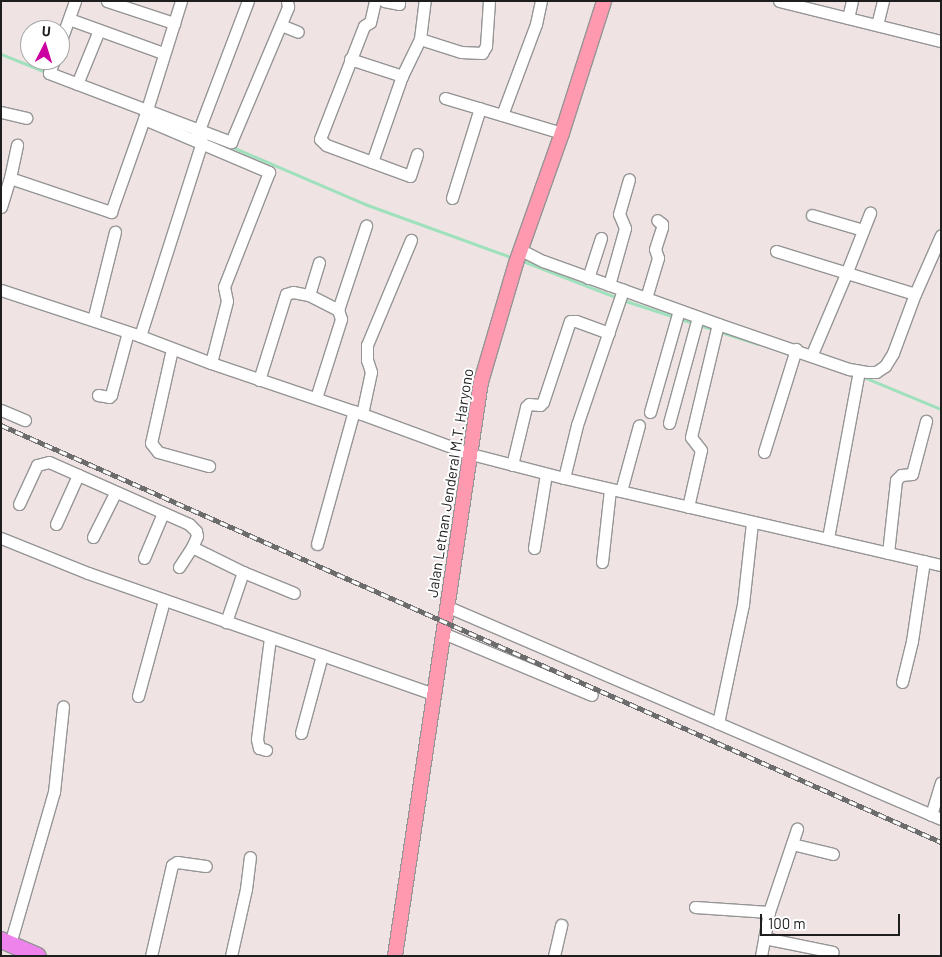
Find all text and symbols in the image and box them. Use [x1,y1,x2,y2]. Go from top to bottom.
north arrow [20,20,70,70]
text: U [41,22,51,39]
street label: Jalan Letnan Jenderal M.T. Haryono [423,367,477,599]
scale bar [762,904,902,936]
text: 100 m [768,914,806,932]

